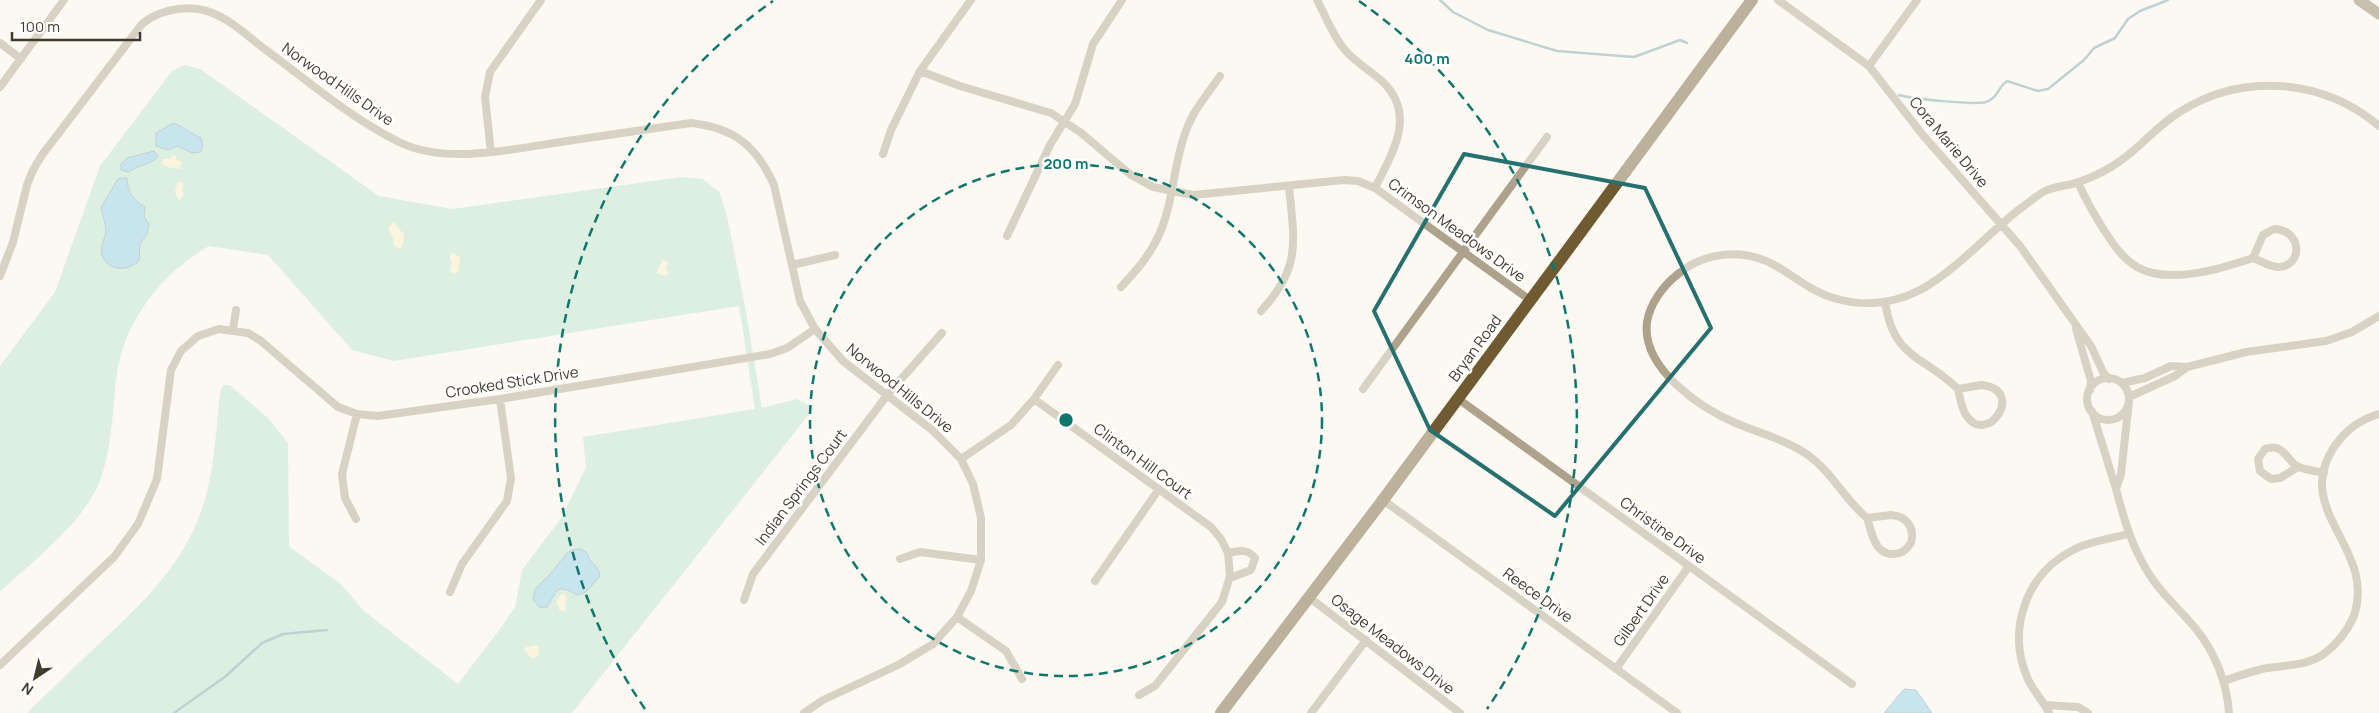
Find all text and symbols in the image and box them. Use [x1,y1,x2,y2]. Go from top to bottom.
scale bar [12,10,140,42]
text: 100 m [20,16,60,37]
street label: Norwood Hills Drive [278,38,398,131]
text: 400 m [1404,48,1450,69]
street label: Cora Marie Drive [1905,92,1993,192]
text: 200 m [1043,153,1089,174]
street label: Crimson Meadows Drive [1384,173,1530,287]
street label: Bryan Road [1444,310,1506,386]
street label: Norwood Hills Drive [842,338,958,438]
street label: Crooked Stick Drive [444,361,580,403]
centre of rings [1057,411,1075,429]
street label: Clinton Hill Court [1090,418,1196,504]
street label: Indian Springs Court [750,425,852,549]
street label: Christine Drive [1616,492,1710,568]
street label: Reece Drive [1499,562,1577,628]
street label: Gilbert Drive [1608,569,1674,651]
street label: Osage Meadows Drive [1327,589,1459,699]
north arrow [10,653,60,703]
text: N [18,678,37,700]

